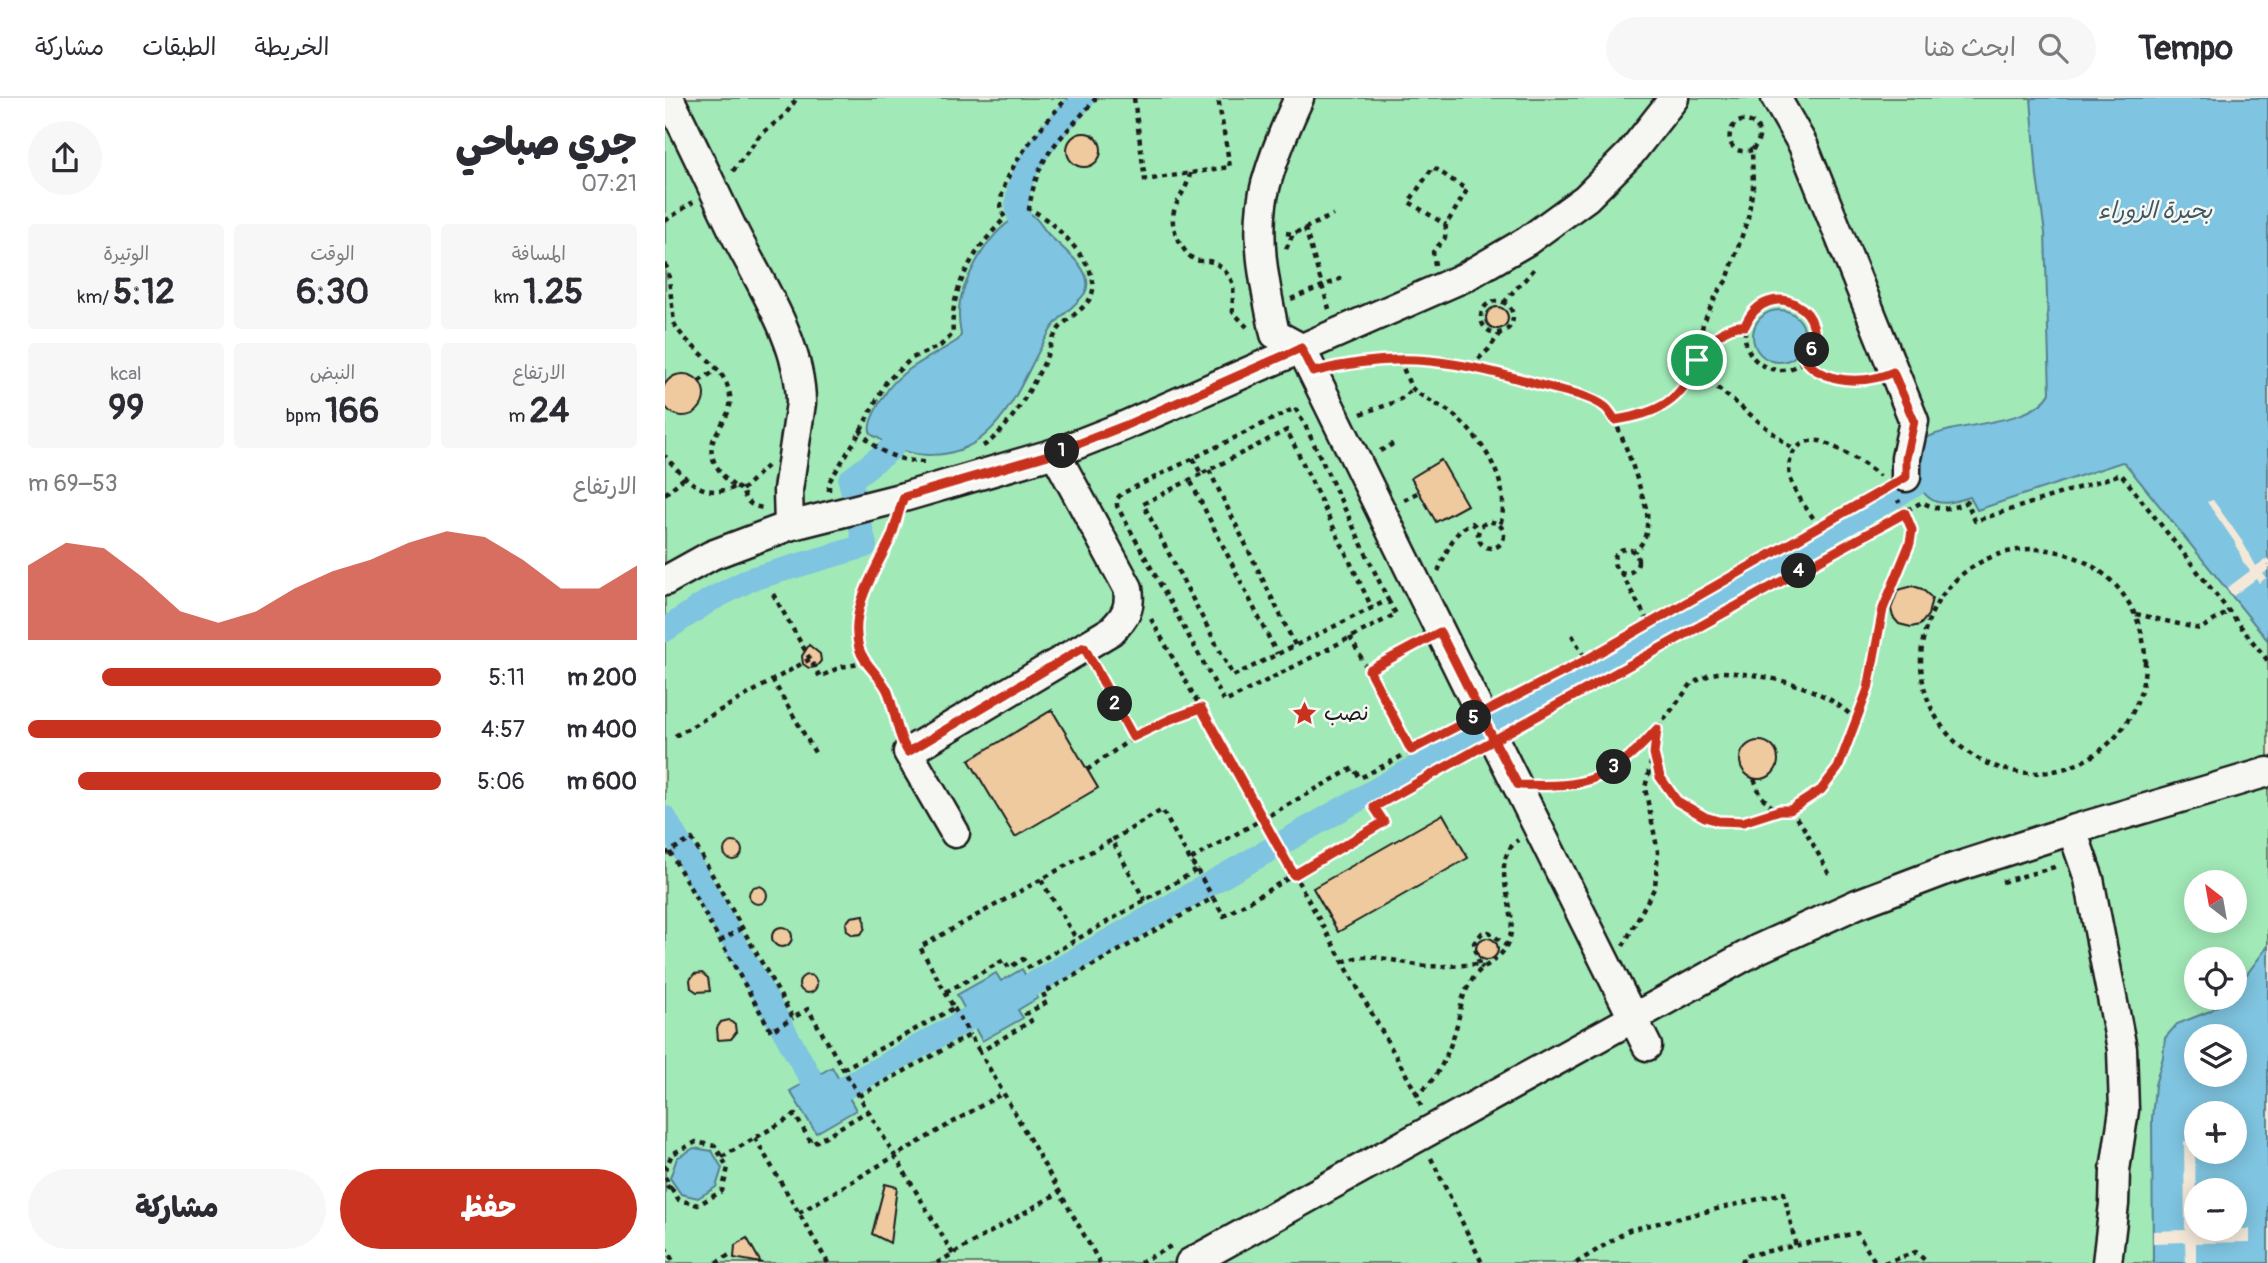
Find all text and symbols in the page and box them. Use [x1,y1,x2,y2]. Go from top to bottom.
search box [1606,17,2096,80]
text: Tempo [2138,28,2233,69]
icon: search [2034,29,2072,67]
text: ابحث هنا [1924,32,2016,64]
text: مشاركة [35,33,104,62]
text: الطبقات [142,33,217,62]
text: الخريطة [255,33,329,62]
text: جري صباحي [455,119,637,167]
button: share [28,121,102,195]
text: 07:21 [581,169,637,198]
water label: بحيرة الزوراء [2098,196,2213,225]
text: الوتيرة [103,242,149,266]
text: الوقت [310,242,355,266]
text: المسافة [512,242,566,266]
text: 5:12 [113,270,175,314]
text: 6:30 [296,270,369,314]
text: 1.25 [523,270,583,314]
text: /km [78,285,113,309]
text: km [494,285,523,309]
pin [1667,330,1727,390]
pin: 6 [1795,332,1829,368]
text: 6 [1806,337,1817,361]
icon: arrive [1678,341,1716,379]
text: النبض [310,361,355,385]
text: الارتفاع [512,361,565,385]
text: kcal [111,362,142,386]
text: 99 [108,386,144,430]
text: 166 [325,389,379,433]
text: 24 [529,389,569,433]
text: bpm [286,404,325,428]
text: m [508,404,529,428]
pin: 1 [1045,434,1079,468]
text: 1 [1058,438,1065,462]
text: 53–69 m [28,469,118,498]
text: الارتفاع [573,472,637,501]
pin: 4 [1781,554,1817,588]
text: 4 [1793,558,1804,582]
text: 5:11 [488,663,525,692]
text: 200 m [567,663,637,692]
pin: 2 [1098,686,1133,722]
text: 2 [1109,691,1120,715]
place icon: نصب [1290,699,1318,727]
place label: نصب [1324,700,1369,727]
pin: 5 [1457,700,1491,736]
text: 5 [1468,705,1479,729]
text: 4:57 [481,715,525,744]
text: 400 m [567,715,637,744]
pin: 3 [1597,750,1632,784]
text: 3 [1608,754,1619,778]
text: 5:06 [477,767,525,796]
text: 600 m [567,767,637,796]
north arrow [2184,870,2247,933]
map controls [2184,870,2247,1241]
button: locate [2184,947,2247,1010]
button: layers [2184,1024,2247,1087]
button: + [2184,1101,2247,1164]
button: مشاركة [28,1169,326,1249]
button: حفظ [340,1169,637,1249]
button: − [2184,1178,2247,1241]

